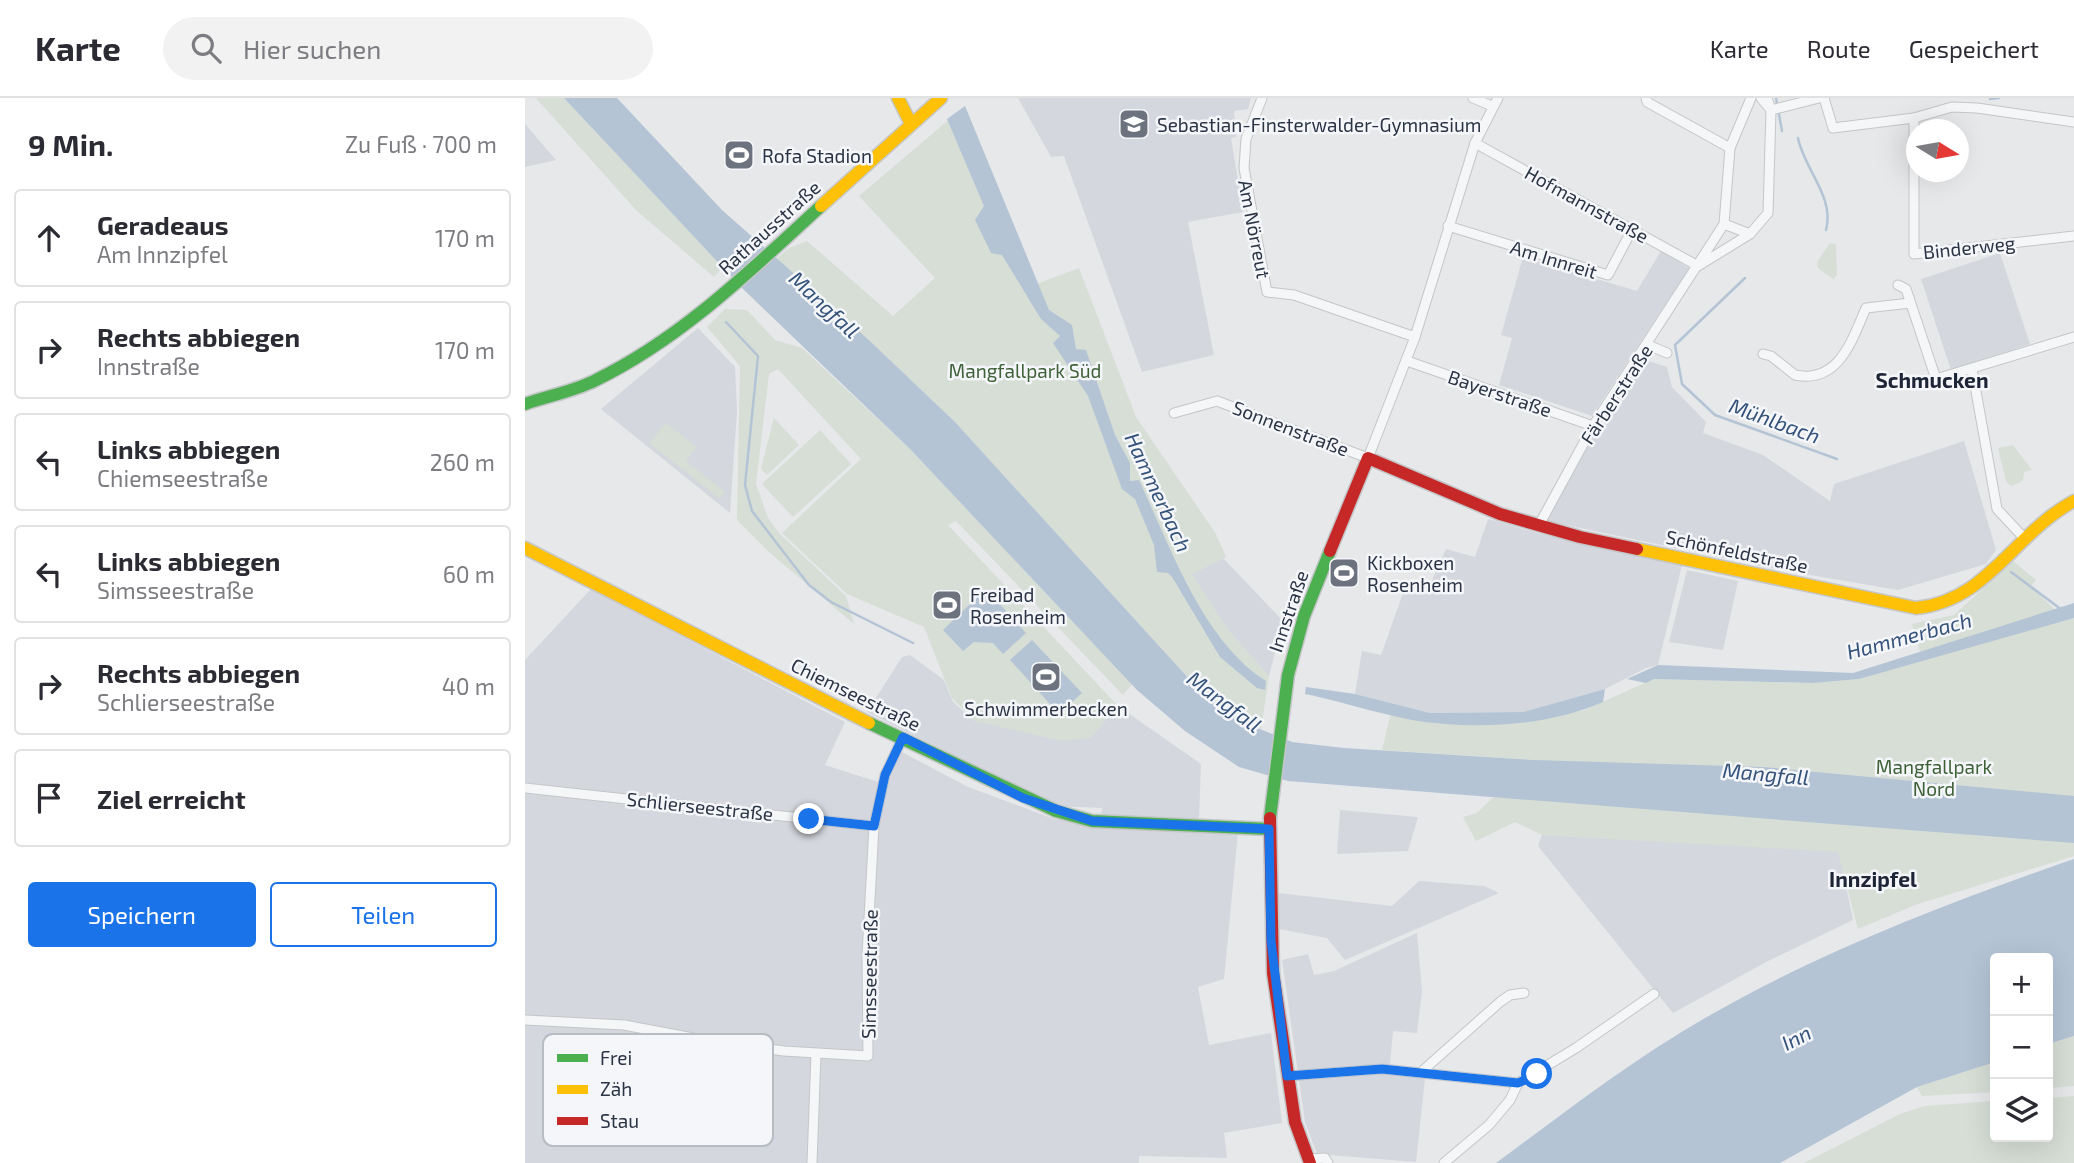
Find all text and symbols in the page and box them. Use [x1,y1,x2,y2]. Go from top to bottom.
search box [163,17,653,80]
text: Karte [35,28,121,68]
icon: search [187,29,225,67]
text: Hier suchen [243,33,381,64]
text: Karte [1710,34,1769,63]
text: Route [1807,34,1871,63]
text: Gespeichert [1909,34,2039,63]
school or university icon: Sebastian-Finsterwalder-Gymnasium [1117,107,1151,141]
place label: Sebastian-Finsterwalder-Gymnasium [1157,113,1481,136]
north arrow [1906,119,1969,182]
text: 9 Min. [28,126,113,162]
text: Zu Fuß · 700 m [345,130,497,158]
sports icon: Rofa Stadion [722,138,756,172]
place label: Rofa Stadion [762,144,872,167]
street label: Hofmannstraße [1521,161,1653,247]
street label: Rathausstraße [713,175,825,279]
street label: Am Nörreut [1234,178,1276,280]
text: Geradeaus [97,209,229,240]
icon: ahead [30,219,68,257]
text: 170 m [435,224,495,252]
street label: Binderweg [1922,231,2017,263]
street label: Am Innreit [1508,235,1600,283]
text: Am Innzipfel [97,240,228,268]
water label: Mangfall [785,265,865,343]
text: Rechts abbiegen [97,321,300,352]
icon: right [30,331,68,369]
text: 170 m [435,336,495,364]
street label: Färberstraße [1575,340,1657,448]
text: Innstraße [97,352,200,380]
park label: Mangfallpark Süd [949,359,1101,382]
street label: Bayerstraße [1445,365,1555,421]
district label: Schmucken [1875,367,1989,392]
water label: Mühlbach [1726,392,1824,448]
street label: Sonnenstraße [1230,395,1352,461]
water label: Hammerbach [1120,428,1198,556]
text: Links abbiegen [97,433,281,464]
icon: left [30,443,68,481]
text: 260 m [430,448,495,476]
text: Chiemseestraße [97,464,268,492]
street label: Schönfeldstraße [1664,525,1810,577]
text: Links abbiegen [97,545,281,576]
place label: Kickboxen Rosenheim [1367,551,1463,596]
icon: left [30,555,68,593]
sports icon: Kickboxen Rosenheim [1327,556,1361,590]
text: 60 m [443,560,495,588]
street label: Innstraße [1263,567,1313,655]
text: Simsseestraße [97,576,254,604]
place label: Freibad Rosenheim [970,583,1066,628]
sports icon: Freibad Rosenheim [930,588,964,622]
water label: Hammerbach [1844,606,1974,664]
street label: Chiemseestraße [787,653,925,735]
text: Rechts abbiegen [97,657,300,688]
sports icon: Schwimmerbecken [1029,660,1063,694]
water label: Mangfall [1183,665,1267,737]
icon: right [30,667,68,705]
text: 40 m [442,672,495,700]
text: Schlierseestraße [97,688,275,716]
place label: Schwimmerbecken [964,697,1128,720]
park label: Mangfallpark Nord [1876,755,1993,800]
water label: Mangfall [1722,757,1810,789]
icon: arrive [30,779,68,817]
text: Ziel erreicht [97,783,246,814]
street label: Schlierseestraße [626,787,774,825]
route end [793,803,824,834]
district label: Innzipfel [1829,866,1917,891]
button: Speichern [28,882,256,947]
button: Teilen [270,882,497,947]
street label: Simsseestraße [856,909,882,1039]
map controls [1990,953,2053,1142]
button: + [1990,953,2053,1016]
button: − [1990,1016,2053,1079]
water label: Inn [1777,1019,1815,1055]
legend [543,1034,773,1146]
text: Frei [600,1046,632,1069]
route start [1521,1058,1552,1089]
text: Zäh [600,1077,632,1100]
button: layers [1990,1079,2053,1142]
text: Stau [600,1109,639,1132]

